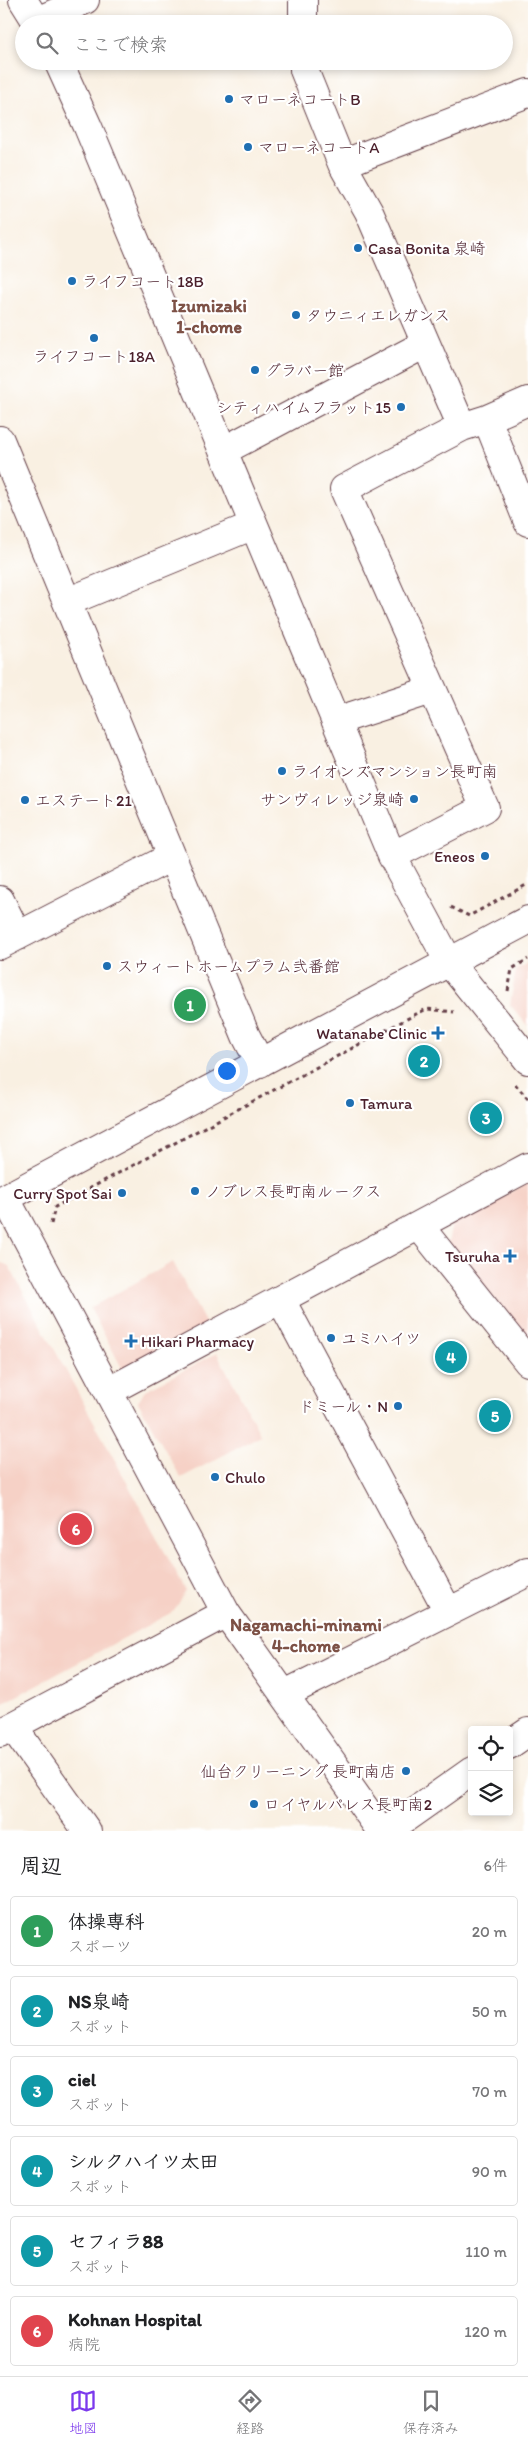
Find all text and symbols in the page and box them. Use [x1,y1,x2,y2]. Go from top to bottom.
search box [15,15,513,70]
icon: search [33,29,61,57]
text: ここで検索 [73,33,168,56]
place label: マローネコートB [239,90,361,109]
marker: マローネコートB [223,93,235,105]
place label: マローネコートA [258,138,380,157]
marker: マローネコートA [242,141,254,153]
place label: Casa Bonita 泉崎 [368,239,486,258]
marker: Casa Bonita 泉崎 [352,242,364,254]
place label: ライフコート18B [82,272,204,291]
marker: ライフコート18B [66,275,78,287]
district label: Izumizaki 1-chome [171,295,247,338]
place label: タウニィエレガンス [306,306,450,325]
marker: タウニィエレガンス [290,309,302,321]
marker: ライフコート18A [88,332,100,344]
place label: ライフコート18A [33,347,155,366]
place label: グラバー館 [265,361,344,380]
marker: グラバー館 [249,364,261,376]
place label: シティハイムフラット15 [216,398,391,417]
marker: シティハイムフラット15 [395,401,407,413]
place label: ライオンズマンション長町南 [292,762,498,781]
marker: ライオンズマンション長町南 [276,765,288,777]
place label: サンヴィレッジ泉崎 [260,790,404,809]
place label: エステート21 [35,791,132,810]
marker: サンヴィレッジ泉崎 [408,793,420,805]
marker: エステート21 [19,794,31,806]
place label: Eneos [434,847,475,866]
marker: Eneos [479,850,491,862]
place label: スウィートホームプラム弐番館 [117,957,340,976]
marker: スウィートホームプラム弐番館 [101,960,113,972]
pin: 1 [174,986,206,1024]
place label: Watanabe Clinic [316,1024,427,1043]
marker: Watanabe Clinic [431,1026,445,1040]
pin: 2 [408,1042,440,1080]
your location [214,1058,240,1084]
place label: Tamura [360,1094,413,1113]
marker: Tamura [344,1097,356,1109]
pin: 3 [470,1099,502,1137]
place label: ノブレス長町南ルークス [205,1182,381,1201]
place label: Curry Spot Sai [13,1184,112,1203]
marker: ノブレス長町南ルークス [189,1185,201,1197]
marker: Curry Spot Sai [116,1187,128,1199]
place label: Tsuruha [445,1247,501,1266]
marker: Tsuruha [504,1250,516,1262]
place label: ユミハイツ [341,1329,421,1348]
place label: Hikari Pharmacy [141,1332,255,1351]
marker: ユミハイツ [325,1332,337,1344]
marker: Hikari Pharmacy [125,1335,137,1347]
pin: 4 [435,1338,467,1376]
place label: ドミール・N [298,1397,388,1416]
pin: 5 [479,1397,511,1435]
marker: ドミール・N [392,1400,404,1412]
place label: Chulo [225,1468,265,1487]
marker: Chulo [209,1471,221,1483]
pin: 6 [60,1510,92,1548]
district label: Nagamachi-minami 4-chome [230,1614,382,1657]
map controls [468,1726,513,1816]
button: locate [468,1726,513,1771]
place label: 仙台クリーニング 長町南店 [200,1762,396,1781]
marker: 仙台クリーニング 長町南店 [400,1765,412,1777]
button: layers [468,1771,513,1816]
place label: ロイヤルパレス長町南2 [264,1795,433,1814]
marker: ロイヤルパレス長町南2 [248,1798,260,1810]
text: 周辺 [20,1853,62,1878]
text: 6件 [484,1856,508,1875]
text: 体操専科 [68,1910,144,1933]
text: 1 [33,1922,41,1941]
text: 20 m [472,1922,507,1941]
text: スポーツ [68,1937,132,1956]
text: NS泉崎 [68,1990,130,2013]
text: 2 [33,2002,41,2021]
text: 50 m [472,2002,507,2021]
text: スポット [68,2017,132,2036]
text: ciel [68,2068,96,2091]
text: 3 [33,2082,41,2101]
text: 70 m [472,2082,507,2101]
text: スポット [68,2095,132,2114]
text: シルクハイツ太田 [68,2150,218,2173]
text: 4 [32,2162,42,2181]
text: 90 m [472,2162,507,2181]
text: スポット [68,2177,132,2196]
text: セフィラ88 [68,2230,163,2253]
text: 5 [33,2242,41,2261]
text: 110 m [465,2242,507,2261]
text: スポット [68,2257,132,2276]
text: Kohnan Hospital [68,2308,202,2331]
text: 6 [33,2322,41,2341]
text: 120 m [464,2322,507,2341]
text: 病院 [68,2335,100,2354]
tab: 地図 [69,2387,97,2437]
tab: 経路 [236,2387,264,2437]
tab: 保存済み [403,2387,459,2437]

